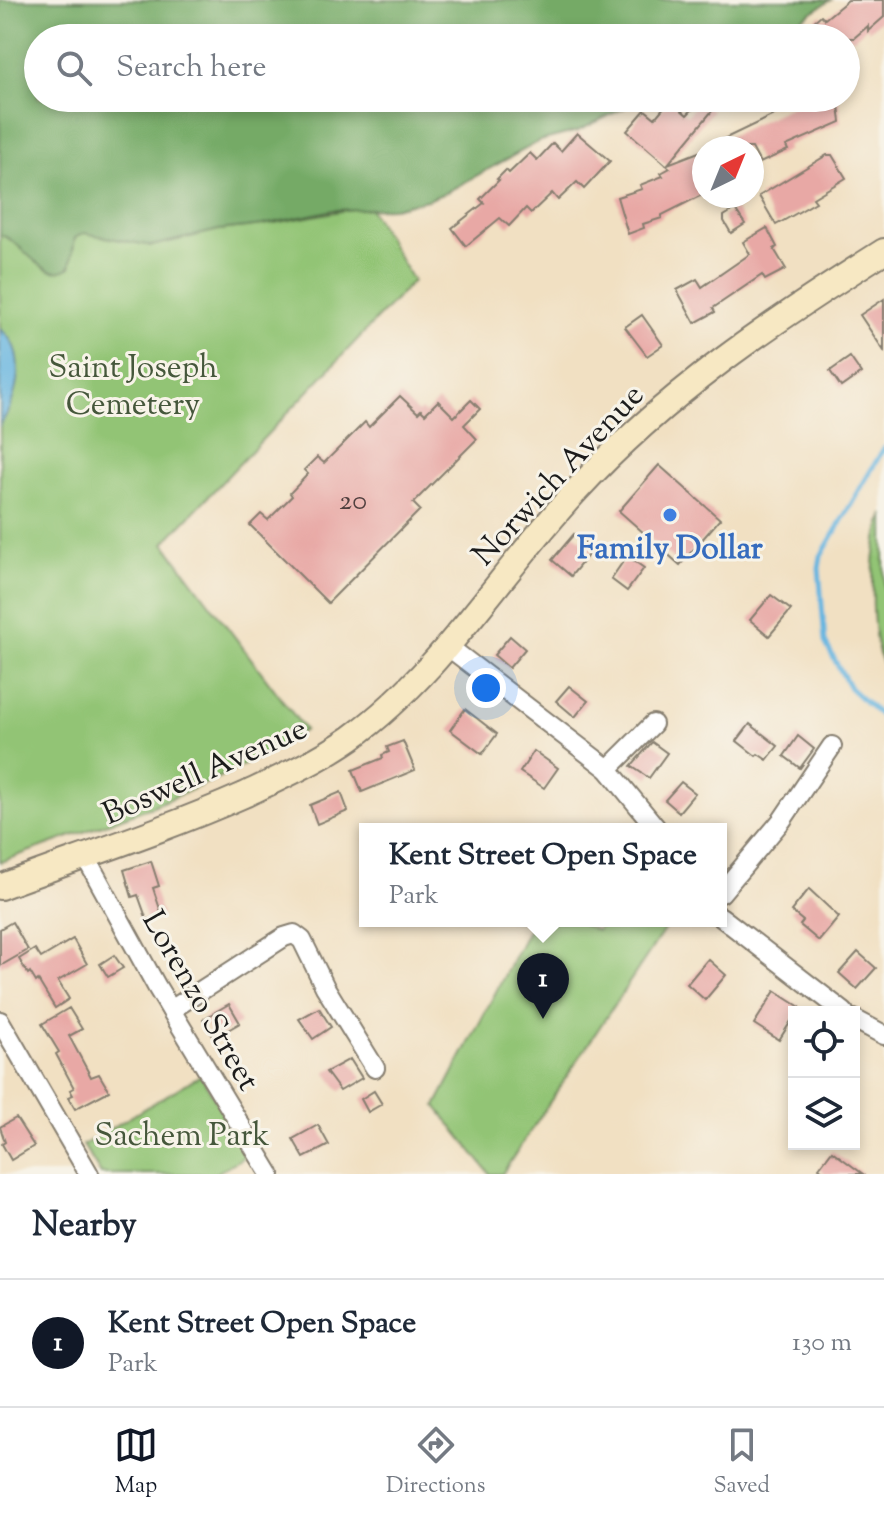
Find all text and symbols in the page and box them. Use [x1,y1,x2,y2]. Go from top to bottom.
search box [24,24,860,112]
icon: search [52,46,96,90]
text: Search here [116,47,266,90]
north arrow [692,136,764,208]
park label: Saint Joseph Cemetery [48,346,218,429]
street label: Norwich Avenue [462,375,656,577]
house number: 20 [339,482,367,522]
marker: Family Dollar [661,506,679,524]
place label: Family Dollar [577,527,764,573]
your location [466,668,506,708]
street label: Boswell Avenue [96,707,315,838]
popup [359,823,727,927]
text: Kent Street Open Space [389,835,697,878]
text: Park [389,878,439,915]
street label: Lorenzo Street [129,903,270,1100]
pin: 1 [517,953,569,1019]
map controls [788,1006,860,1150]
button: locate [788,1006,860,1078]
button: layers [788,1078,860,1150]
park label: Sachem Park [94,1114,270,1160]
text: Nearby [32,1202,137,1251]
text: Kent Street Open Space [108,1303,416,1346]
text: 1 [54,1325,62,1362]
text: 130 m [792,1325,852,1362]
text: Park [108,1346,158,1383]
tab: Map [114,1423,158,1503]
tab: Directions [386,1423,485,1503]
tab: Saved [713,1423,770,1503]

